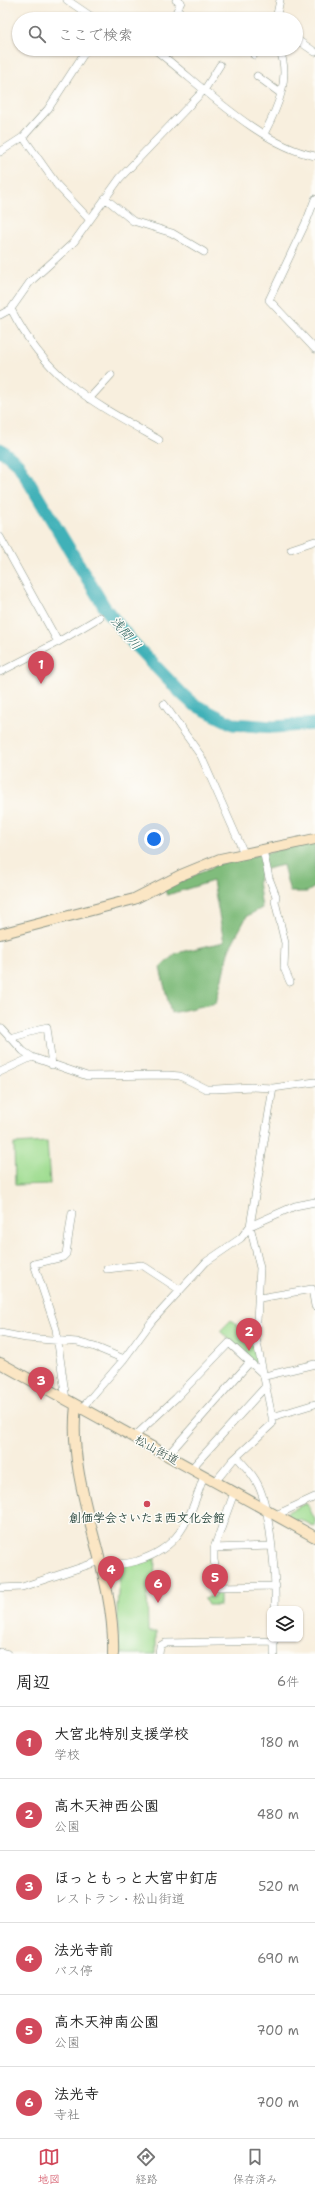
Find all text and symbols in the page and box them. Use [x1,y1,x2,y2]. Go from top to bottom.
search box [12,12,303,56]
icon: search [26,23,48,45]
text: ここで検索 [58,25,133,45]
water label: 浅間川 [107,613,145,653]
pin: 1 [28,651,54,684]
your location [144,829,164,849]
pin: 2 [236,1318,262,1351]
pin: 3 [28,1367,54,1400]
street label: 松山街道 [132,1431,182,1469]
marker: 創価学会さいたま西文化会館 [142,1499,152,1509]
place label: 創価学会さいたま西文化会館 [69,1510,225,1526]
pin: 4 [98,1556,124,1589]
pin: 5 [202,1564,228,1597]
pin: 6 [145,1570,171,1603]
map controls [267,1606,303,1642]
button: layers [267,1606,303,1642]
text: 周辺 [16,1671,50,1693]
text: 6件 [277,1673,299,1690]
text: 大宮北特別支援学校 [54,1724,189,1744]
text: 1 [26,1734,32,1751]
text: 180 m [260,1734,299,1751]
text: 学校 [54,1746,80,1763]
text: 高木天神西公園 [54,1796,159,1816]
text: 2 [24,1806,34,1823]
text: 480 m [257,1806,299,1823]
text: 公園 [54,1818,80,1835]
text: ほっともっと大宮中釘店 [54,1868,219,1888]
text: 3 [24,1878,34,1895]
text: 520 m [258,1878,299,1895]
text: レストラン · 松山街道 [54,1890,185,1907]
text: 法光寺前 [54,1940,114,1960]
text: 4 [24,1950,34,1967]
text: 690 m [257,1950,299,1967]
text: バス停 [54,1962,93,1979]
text: 高木天神南公園 [54,2012,159,2032]
text: 5 [25,2022,33,2039]
text: 700 m [256,2022,299,2039]
text: 公園 [54,2034,80,2051]
text: 法光寺 [54,2084,99,2104]
text: 6 [24,2094,34,2111]
text: 700 m [256,2094,299,2111]
text: 寺社 [54,2106,80,2123]
tab: 地図 [38,2146,60,2187]
tab: 経路 [135,2146,157,2187]
tab: 保存済み [233,2146,277,2187]

